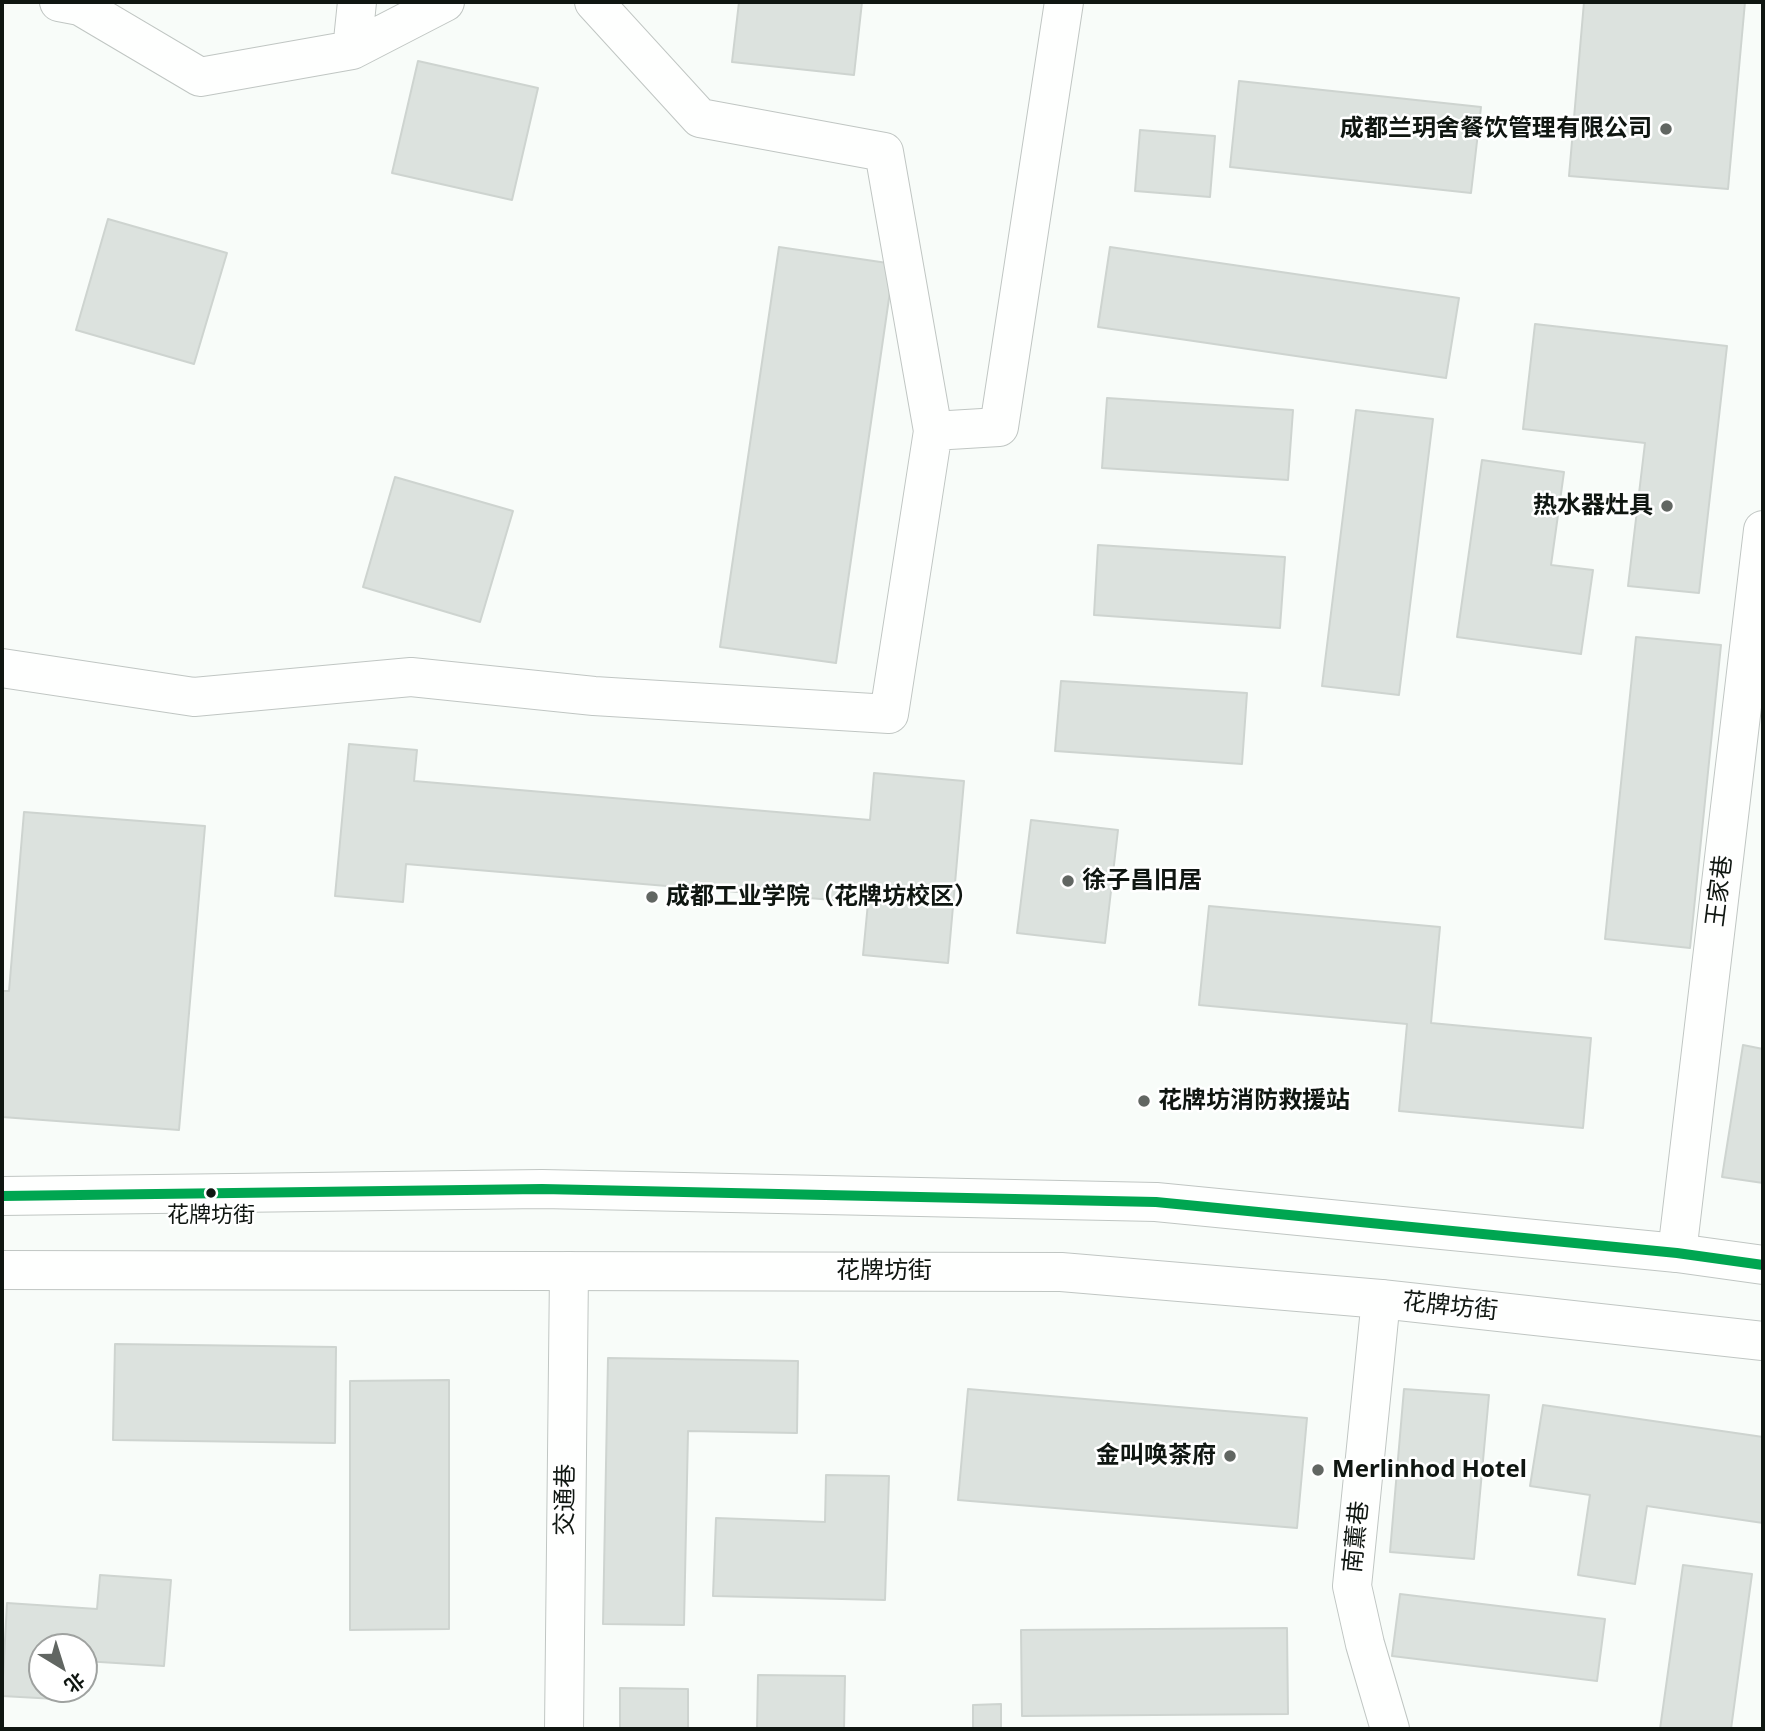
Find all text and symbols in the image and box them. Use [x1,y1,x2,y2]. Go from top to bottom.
place label: 成都兰玥舍餐饮管理有限公司 [1340,115,1652,143]
marker: 成都兰玥舍餐饮管理有限公司 [1658,121,1674,137]
place label: 热水器灶具 [1533,492,1653,520]
marker: 热水器灶具 [1659,498,1675,514]
street label: 王家巷 [1701,854,1739,928]
place label: 徐子昌旧居 [1082,867,1202,895]
marker: 徐子昌旧居 [1060,873,1076,889]
place label: 成都工业学院（花牌坊校区） [666,883,978,911]
marker: 成都工业学院（花牌坊校区） [644,889,660,905]
place label: 花牌坊消防救援站 [1158,1087,1350,1115]
marker: 花牌坊消防救援站 [1136,1093,1152,1109]
marker: 花牌坊街 [204,1186,218,1200]
place label: 花牌坊街 [167,1203,255,1229]
street label: 花牌坊街 [836,1257,932,1285]
street label: 花牌坊街 [1401,1288,1499,1326]
place label: 金叫唤茶府 [1096,1442,1216,1470]
marker: 金叫唤茶府 [1222,1448,1238,1464]
place label: Merlinhod Hotel [1332,1456,1527,1484]
marker: Merlinhod Hotel [1310,1462,1326,1478]
street label: 交通巷 [551,1464,581,1536]
street label: 南薰巷 [1339,1500,1375,1574]
north arrow [28,1633,98,1703]
text: 北 [59,1667,90,1699]

